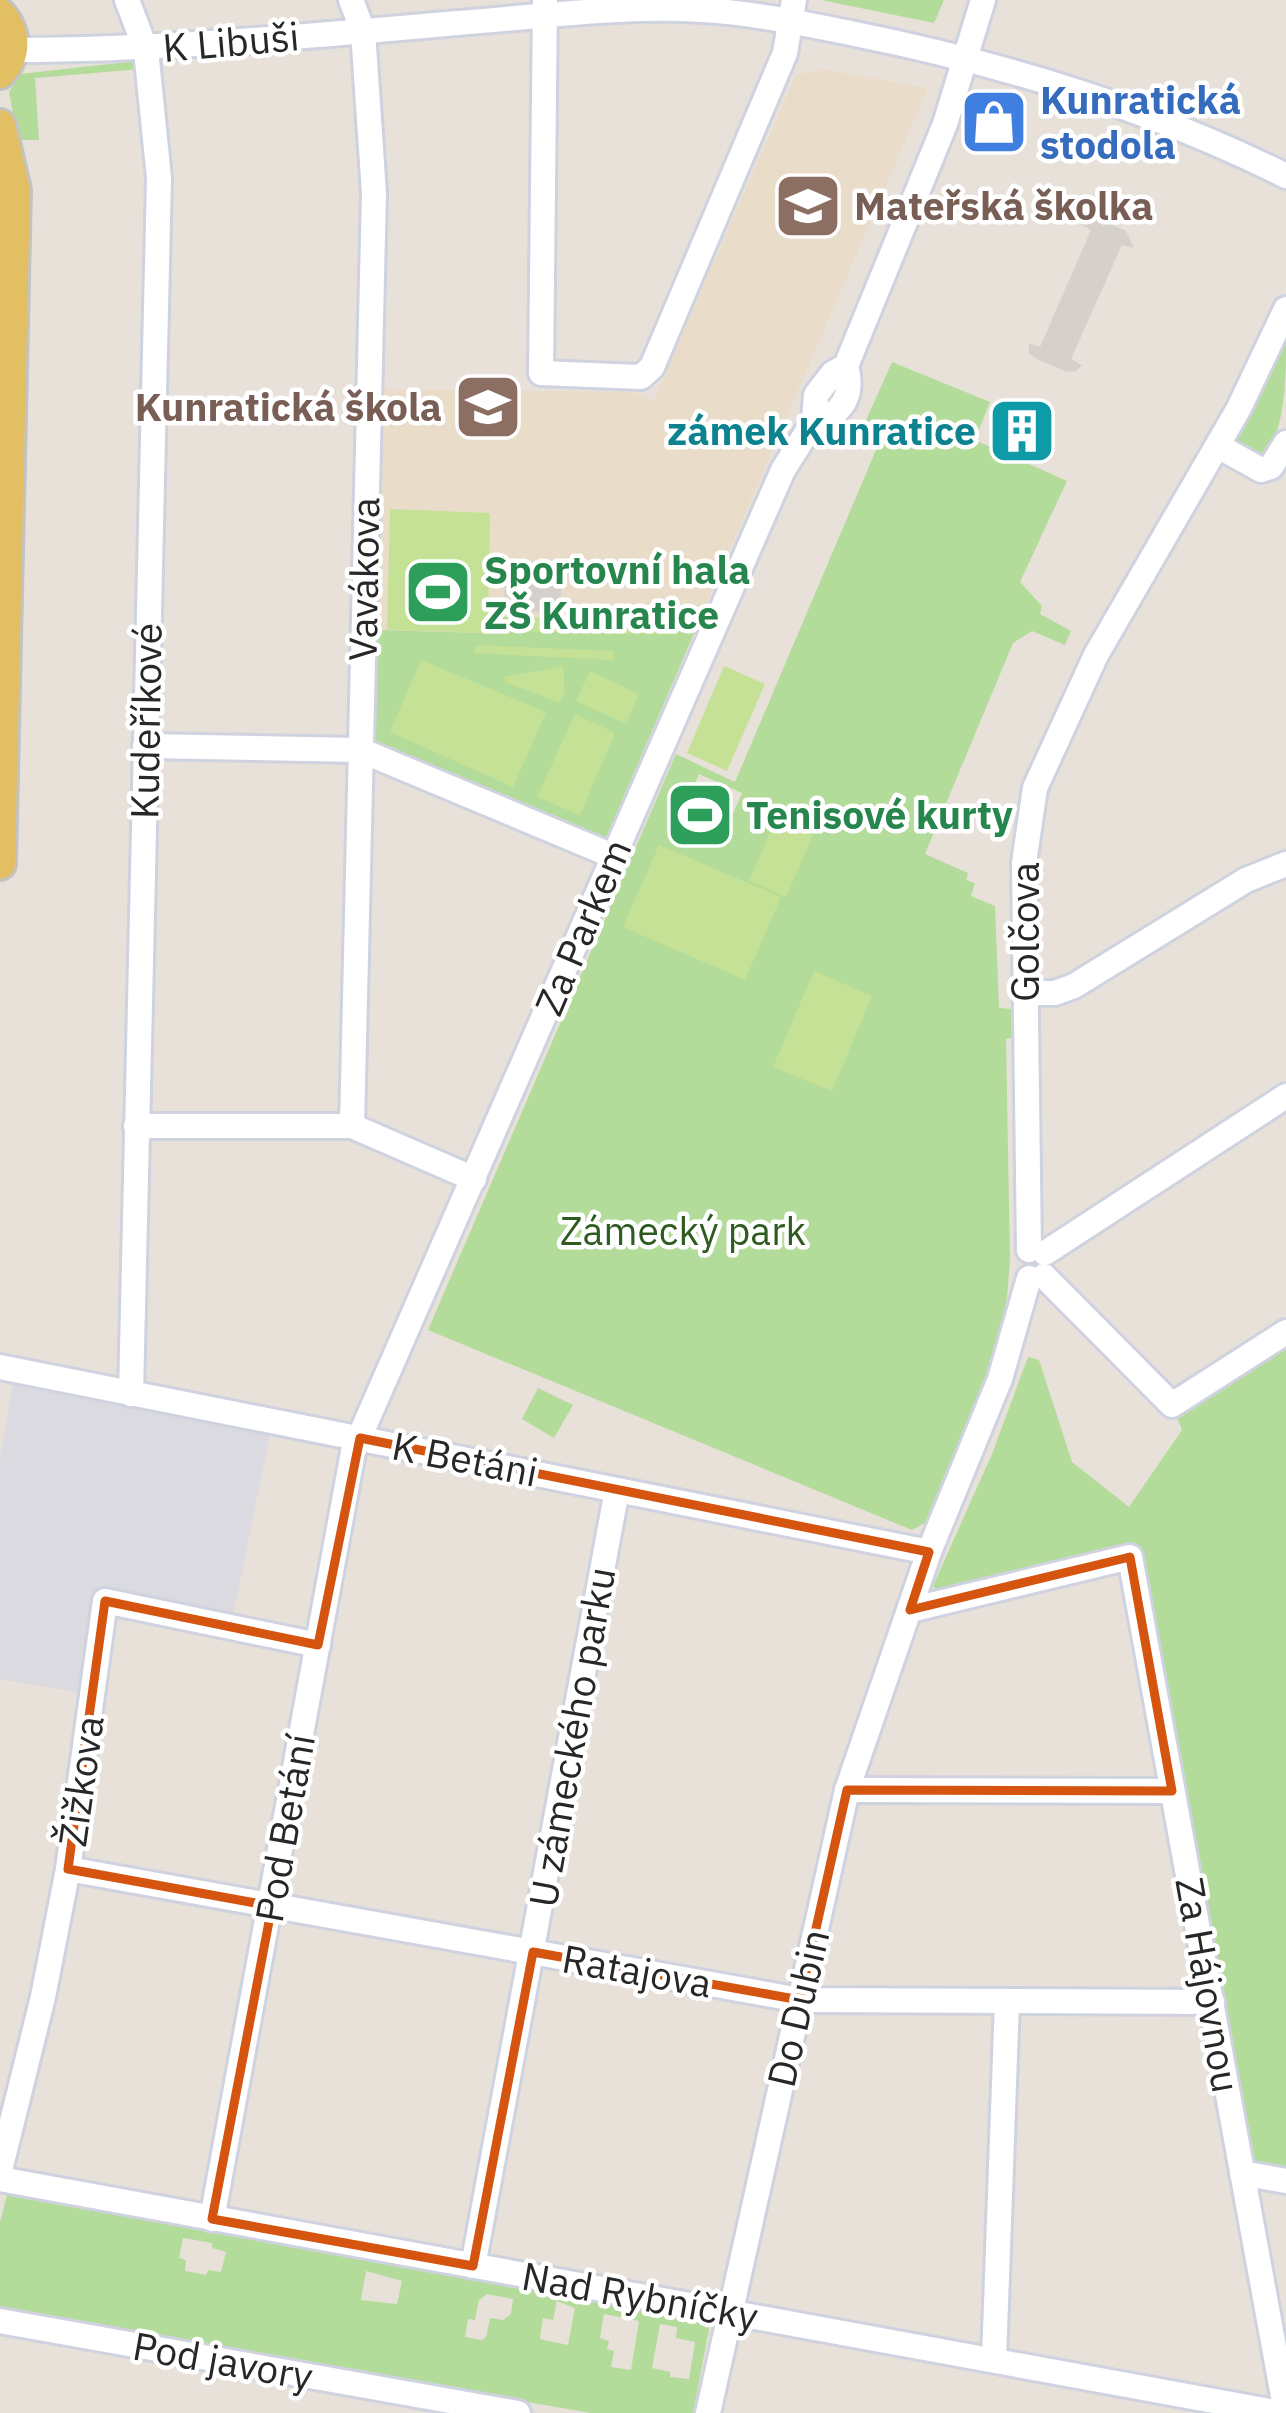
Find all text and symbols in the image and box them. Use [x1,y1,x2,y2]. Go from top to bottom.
street label: K Libuši [161,10,301,73]
place label: Kunratická stodola [1040,74,1241,170]
shop icon: Kunratická stodola [959,87,1029,157]
school or university icon: Mateřská školka [773,171,843,241]
place label: Mateřská školka [854,180,1154,231]
school or university icon: Kunratická škola [453,372,523,442]
place label: Kunratická škola [135,381,442,432]
building icon: zámek Kunratice [987,396,1057,466]
place label: zámek Kunratice [667,405,976,456]
street label: Vavákova [337,497,390,661]
place label: Sportovní hala ZŠ Kunratice [484,544,750,640]
sports icon: Sportovní hala ZŠ Kunratice [403,557,473,627]
street label: Kudeříkové [118,622,173,820]
sports icon: Tenisové kurty [665,780,735,850]
place label: Tenisové kurty [746,789,1013,840]
street label: Za Parkem [523,831,642,1023]
street label: Golčova [999,862,1050,1002]
park label: Zámecký park [560,1205,806,1256]
street label: K Betáni [388,1419,542,1498]
street label: U zámeckého parku [517,1563,627,1911]
street label: Žižkova [46,1712,115,1850]
street label: Pod Betání [243,1730,326,1926]
street label: Za Hájovnou [1164,1873,1253,2097]
street label: Do Dubin [755,1924,840,2092]
street label: Ratajova [558,1932,716,2009]
street label: Nad Rybníčky [518,2250,762,2341]
street label: Pod javory [129,2320,317,2401]

